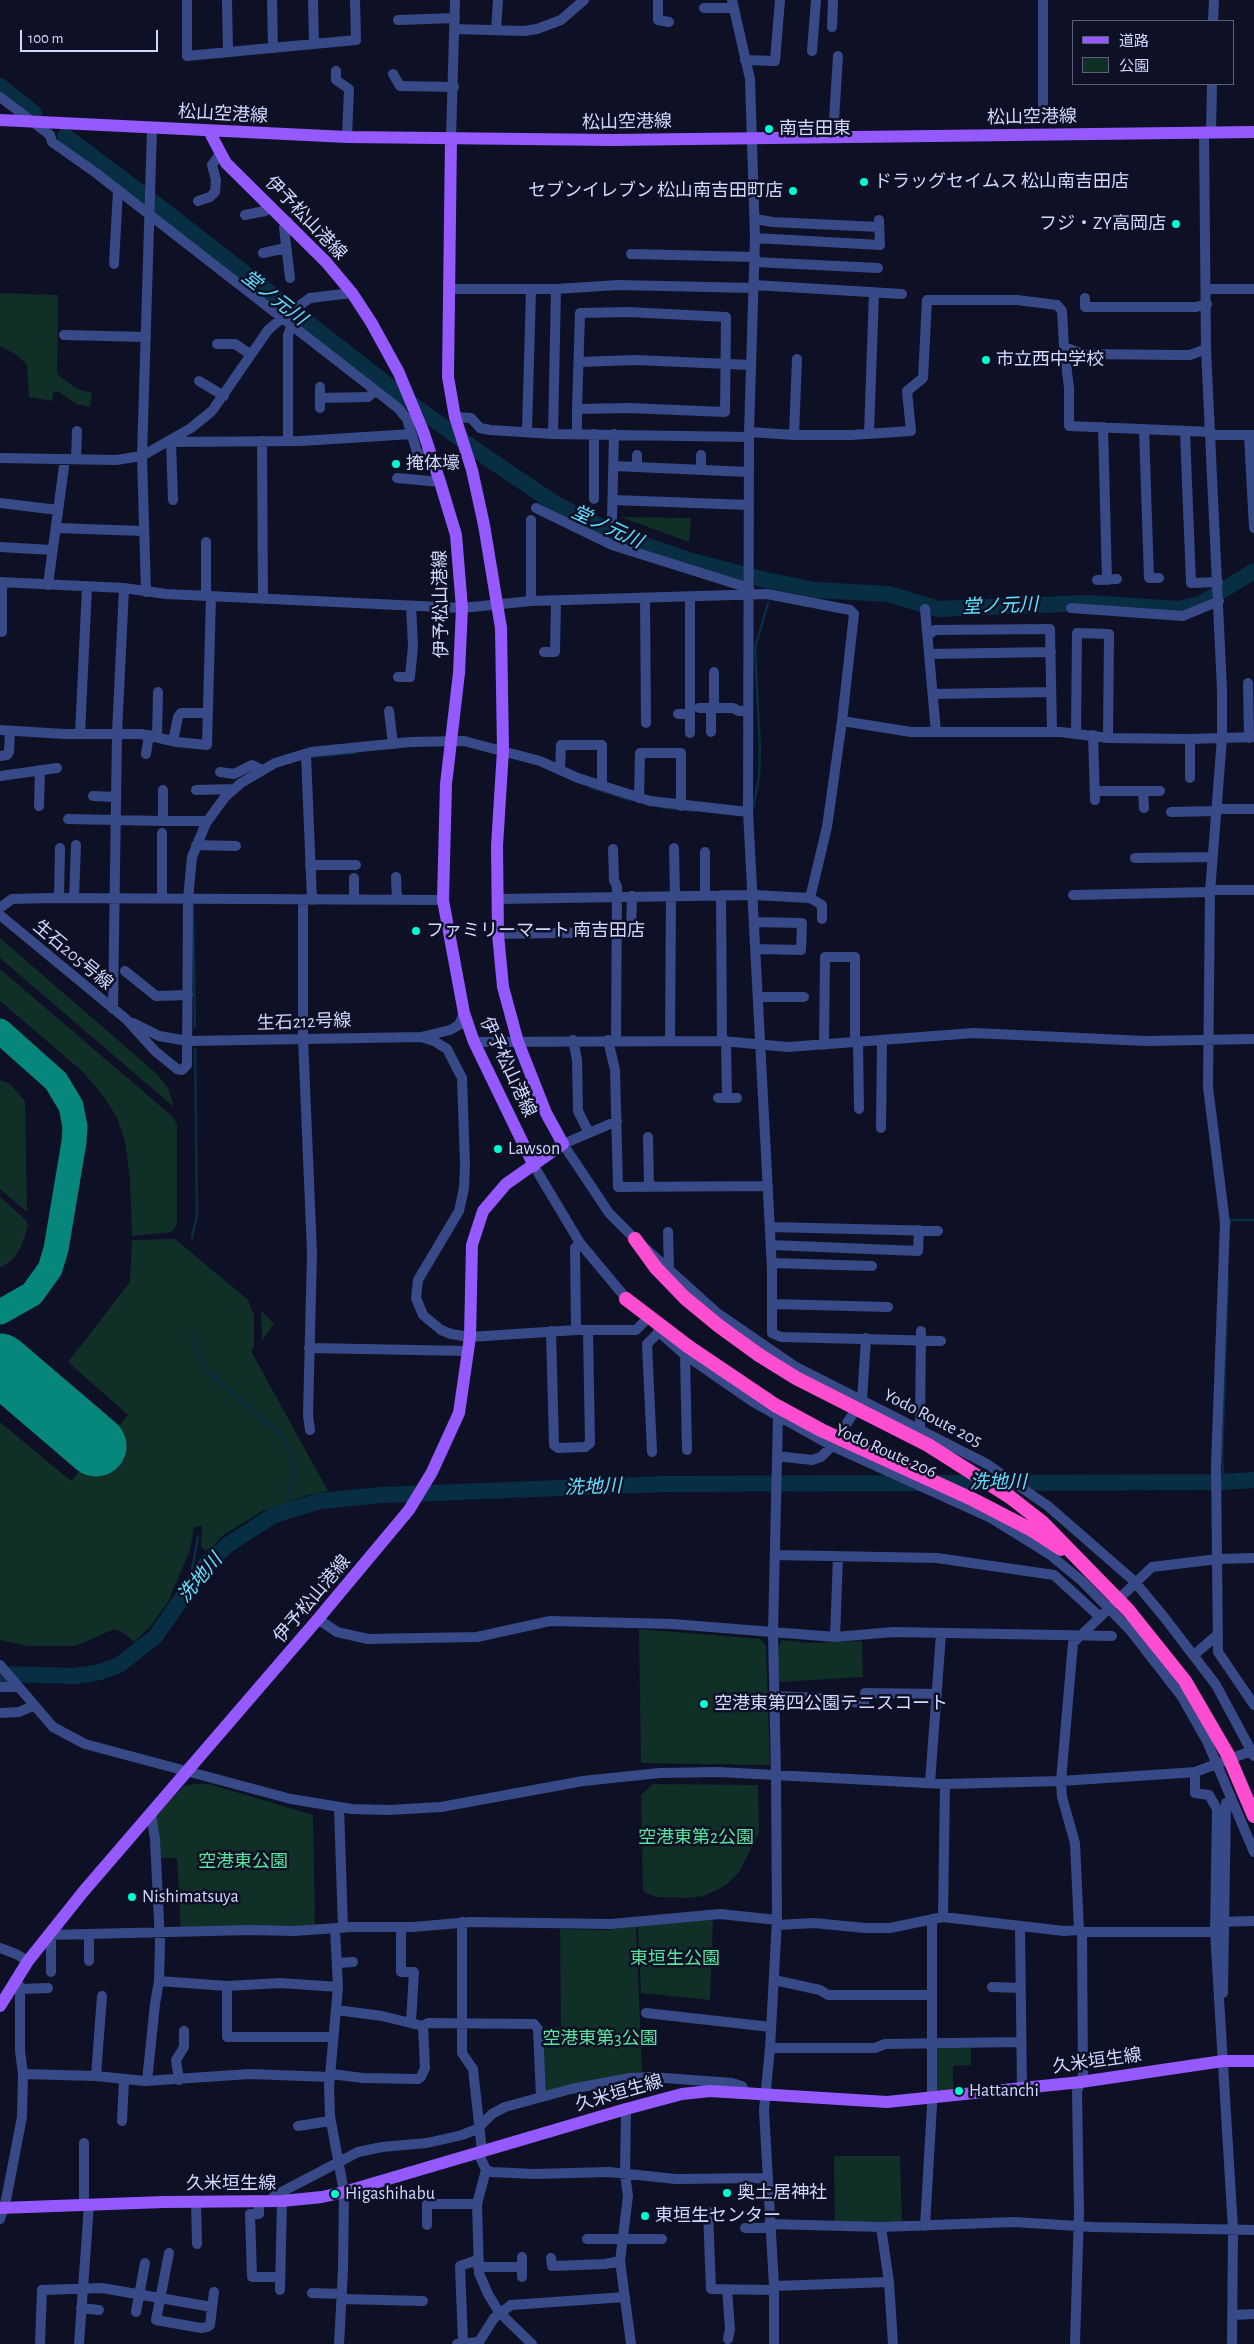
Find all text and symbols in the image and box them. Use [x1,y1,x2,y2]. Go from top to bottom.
scale bar [22,20,160,52]
legend [1072,20,1234,85]
text: 100 m [28,31,63,46]
text: 道路 [1119,34,1149,49]
text: 公園 [1119,59,1149,74]
street label: 松山空港線 [177,101,269,127]
street label: 松山空港線 [987,105,1077,129]
street label: 松山空港線 [582,110,672,134]
place label: 南吉田東 [779,118,851,140]
marker: 南吉田東 [763,123,775,135]
place label: ドラッグセイムス 松山南吉田店 [874,171,1129,193]
street label: 伊予松山港線 [261,172,351,264]
marker: ドラッグセイムス 松山南吉田店 [858,176,870,188]
place label: セブンイレブン 松山南吉田町店 [528,180,783,202]
marker: セブンイレブン 松山南吉田町店 [787,185,799,197]
place label: フジ・ZY高岡店 [1039,213,1166,235]
marker: フジ・ZY高岡店 [1170,218,1182,230]
water label: 堂ノ元川 [237,266,311,330]
place label: 市立西中学校 [996,349,1104,371]
marker: 市立西中学校 [980,354,992,366]
place label: 掩体壕 [406,453,460,475]
marker: 掩体壕 [390,458,402,470]
water label: 堂ノ元川 [568,501,646,553]
street label: 伊予松山港線 [429,550,453,658]
water label: 堂ノ元川 [962,593,1038,619]
street label: 生石205号線 [29,915,117,995]
place label: ファミリーマート 南吉田店 [426,920,645,942]
marker: ファミリーマート 南吉田店 [410,925,422,937]
street label: 生石212号線 [256,1010,352,1034]
street label: 伊予松山港線 [475,1013,541,1121]
place label: Lawson [508,1138,560,1160]
marker: Lawson [492,1143,504,1155]
street label: Yodo Route 205 [880,1384,986,1452]
street label: Yodo Route 206 [832,1419,940,1483]
water label: 洗地川 [970,1471,1026,1493]
water label: 洗地川 [564,1475,622,1499]
water label: 洗地川 [173,1549,227,1607]
street label: 伊予松山港線 [269,1551,355,1647]
place label: 空港東第四公園テニスコート [714,1693,948,1715]
marker: 空港東第四公園テニスコート [698,1698,710,1710]
park label: 空港東第2公園 [638,1827,754,1849]
park label: 空港東公園 [198,1851,288,1873]
place label: Nishimatsuya [142,1886,239,1908]
marker: Nishimatsuya [126,1891,138,1903]
park label: 東垣生公園 [630,1948,720,1970]
park label: 空港東第3公園 [542,2028,658,2050]
street label: 久米垣生線 [1051,2044,1143,2078]
street label: 久米垣生線 [573,2070,665,2116]
place label: Hattanchi [969,2080,1039,2102]
marker: Hattanchi [953,2085,965,2097]
street label: 久米垣生線 [186,2173,276,2195]
place label: 奥土居神社 [737,2182,827,2204]
place label: Higashihabu [345,2183,435,2205]
marker: 奥土居神社 [721,2187,733,2199]
marker: Higashihabu [329,2188,341,2200]
place label: 東垣生センター [655,2205,781,2227]
marker: 東垣生センター [639,2210,651,2222]

